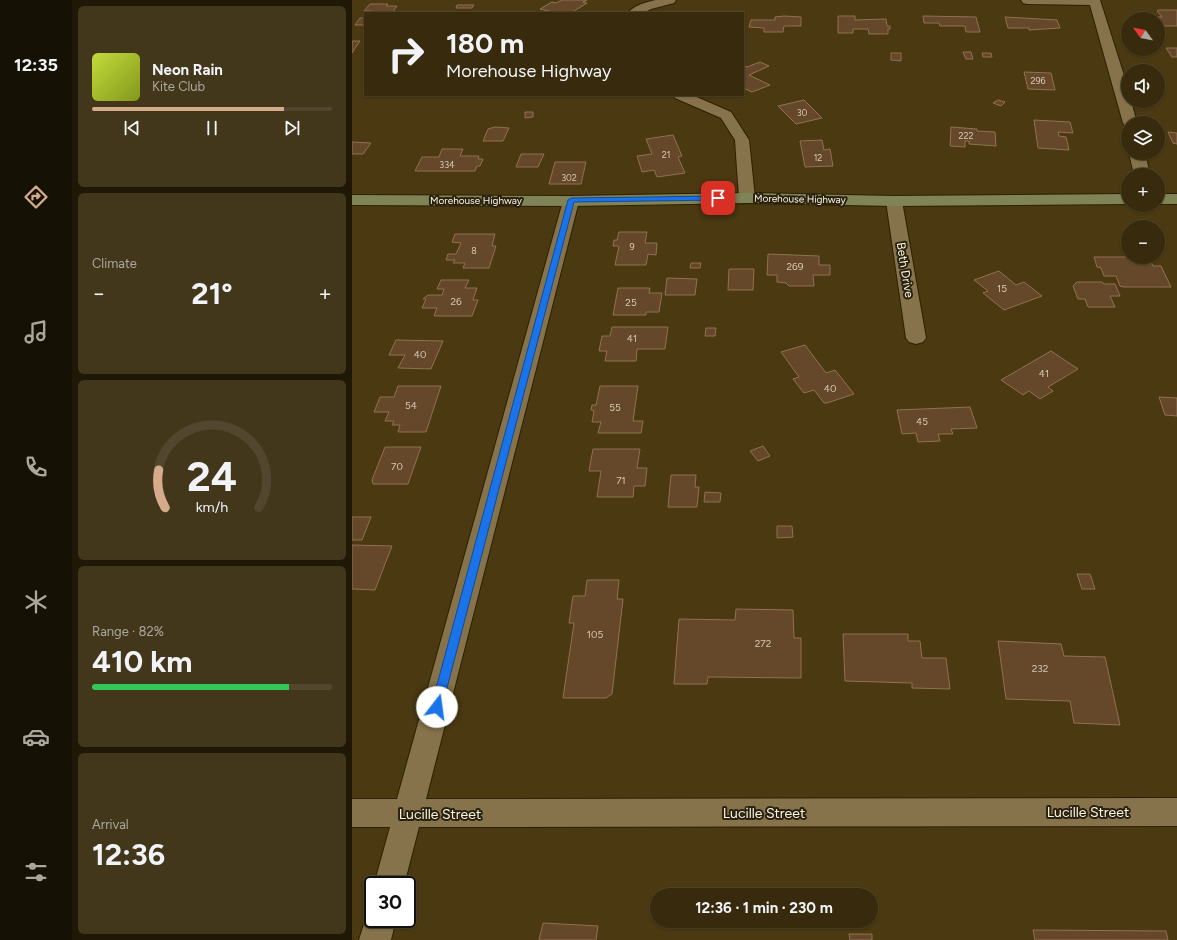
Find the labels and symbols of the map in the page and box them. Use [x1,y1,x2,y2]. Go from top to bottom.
north arrow [1121,12,1165,56]
house number: 296 [1030,75,1046,86]
house number: 30 [797,107,808,118]
house number: 222 [958,130,974,141]
house number: 21 [662,149,670,160]
house number: 12 [814,152,822,163]
house number: 334 [439,159,455,170]
house number: 302 [561,172,577,183]
pin [701,181,735,215]
street label: Morehouse Highway [754,192,847,206]
street label: Morehouse Highway [430,194,523,207]
house number: 9 [629,241,635,252]
street label: Beth Drive [894,241,916,299]
house number: 8 [471,245,477,256]
house number: 269 [787,260,804,273]
house number: 15 [997,282,1007,295]
house number: 26 [450,295,462,308]
house number: 25 [625,296,637,309]
house number: 41 [627,332,637,345]
house number: 40 [414,348,426,361]
house number: 41 [1039,367,1049,380]
house number: 40 [824,382,836,395]
house number: 54 [405,399,417,412]
house number: 55 [609,401,621,414]
house number: 45 [916,415,928,428]
house number: 70 [391,460,403,473]
house number: 71 [616,474,626,487]
house number: 105 [587,628,603,641]
house number: 272 [755,637,771,650]
house number: 232 [1032,662,1048,675]
position arrow [416,686,458,728]
street label: Lucille Street [1047,804,1129,821]
street label: Lucille Street [723,805,805,822]
street label: Lucille Street [399,806,481,823]
speed limit sign: 30 [364,876,416,928]

